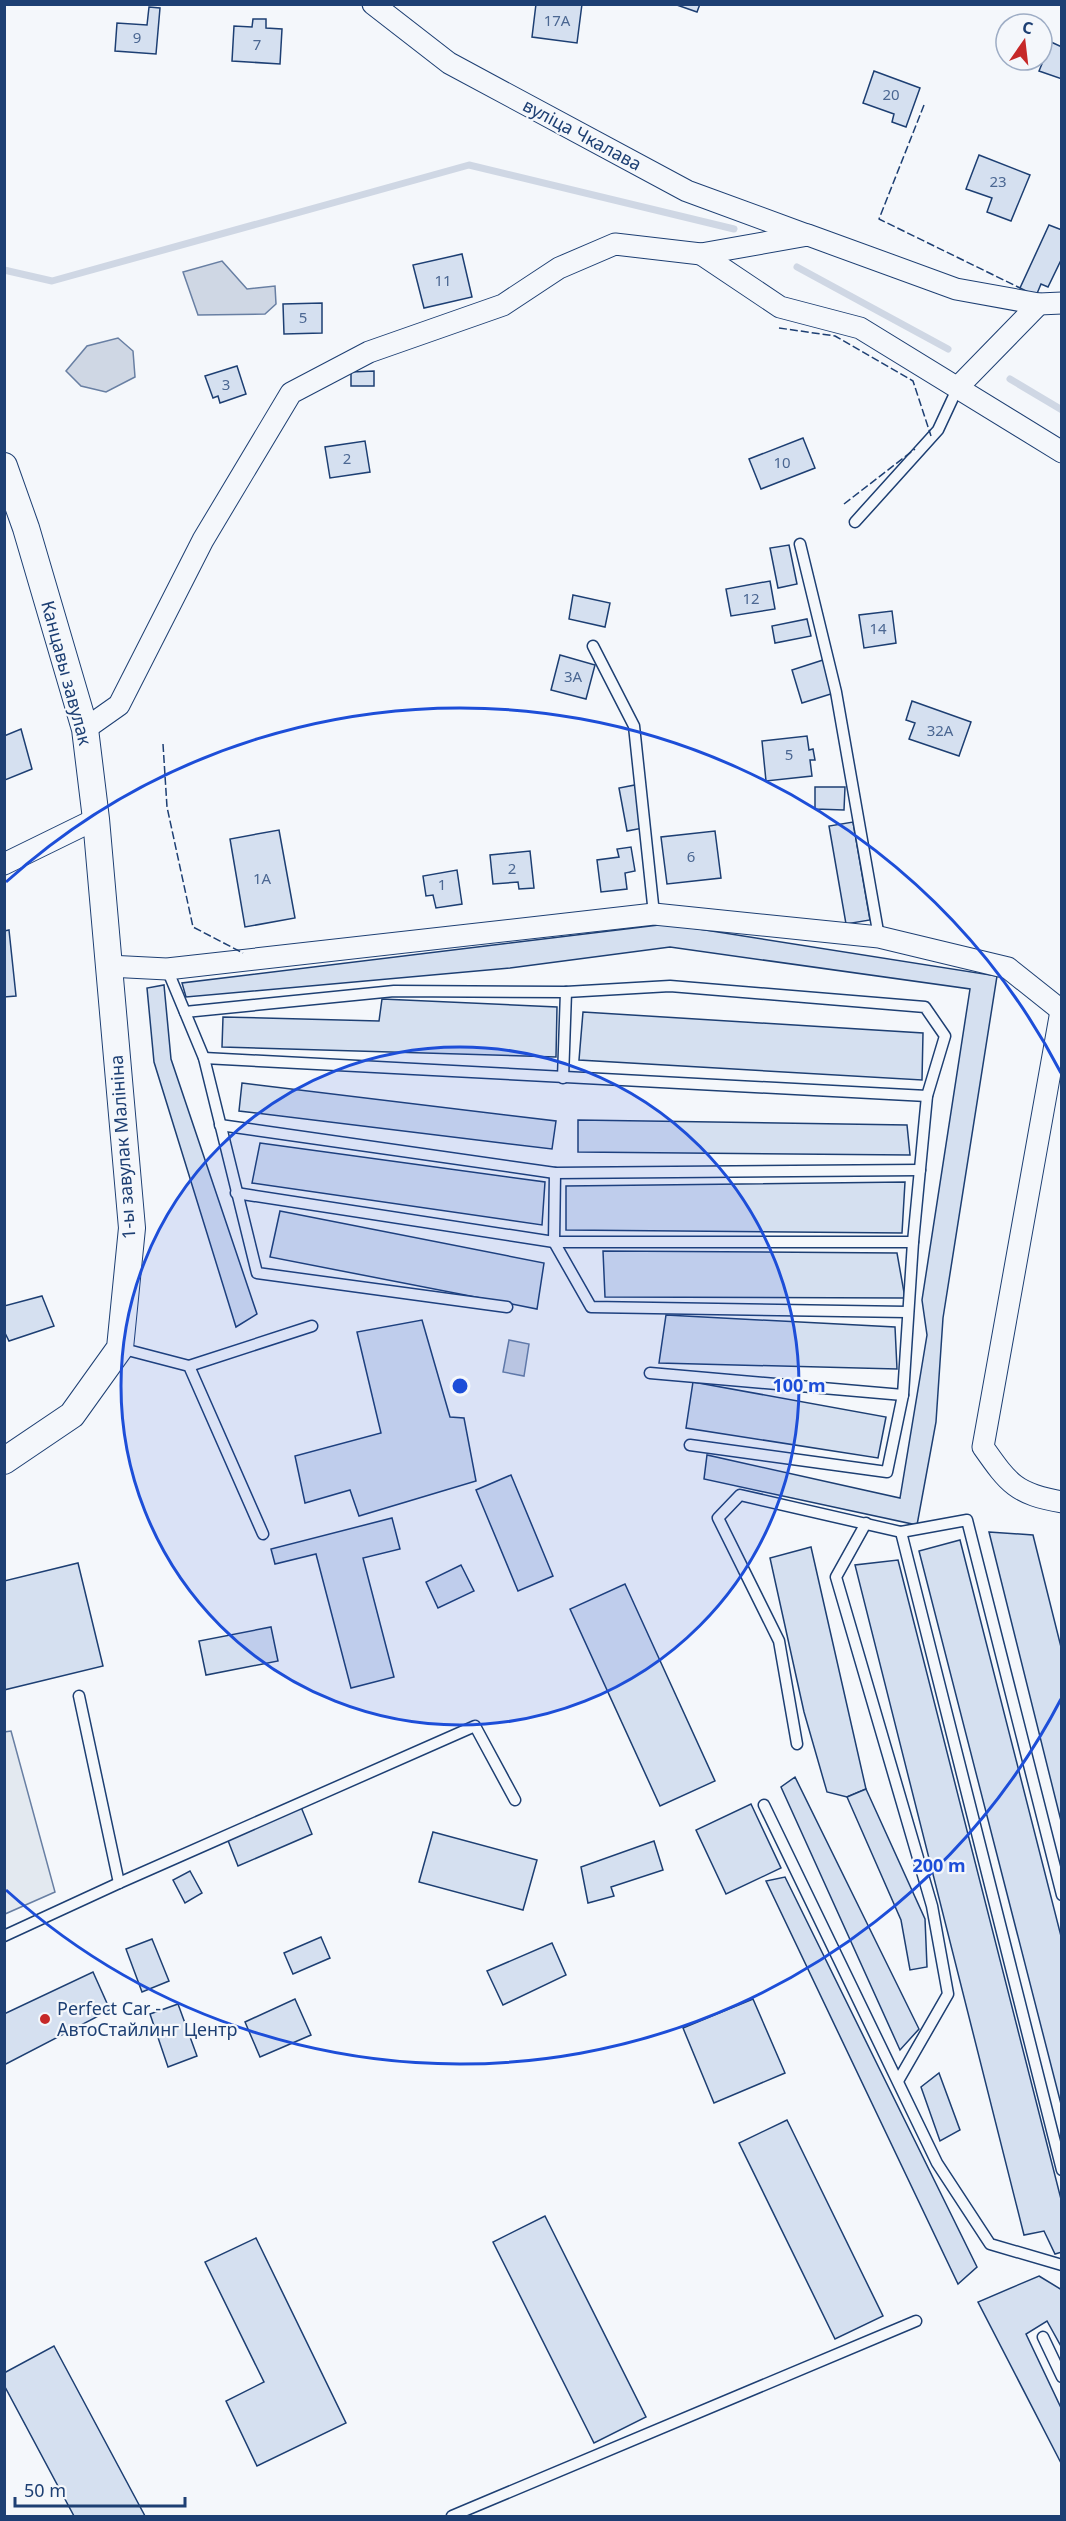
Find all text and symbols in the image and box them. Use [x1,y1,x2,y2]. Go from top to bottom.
house number: 17А [544,10,571,30]
north arrow [994,12,1054,72]
text: С [1020,16,1035,39]
house number: 9 [133,27,141,47]
house number: 7 [253,34,261,54]
house number: 20 [882,84,900,104]
street label: вуліца Чкалава [519,93,646,176]
house number: 23 [989,171,1007,191]
house number: 11 [434,270,452,290]
house number: 5 [299,307,307,327]
house number: 3 [222,374,230,394]
house number: 2 [343,448,351,468]
house number: 10 [773,452,791,472]
house number: 12 [742,588,760,608]
street label: Канцавы завулак [36,598,98,748]
house number: 14 [869,618,887,638]
house number: 3А [564,666,583,686]
house number: 32А [927,720,954,740]
house number: 5 [785,744,793,764]
house number: 6 [687,846,695,866]
house number: 2 [508,858,516,878]
house number: 1А [253,868,272,888]
house number: 1 [438,874,446,894]
street label: 1-ы завулак Малініна [104,1054,140,1240]
text: 100 m [772,1373,826,1397]
centre of rings [450,1376,470,1396]
text: 200 m [912,1853,966,1877]
place label: Perfect Car - АвтоСтайлинг Центр [57,1996,237,2041]
marker: Perfect Car - АвтоСтайлинг Центр [38,2012,52,2026]
scale bar [15,2470,184,2508]
text: 50 m [24,2478,66,2502]

